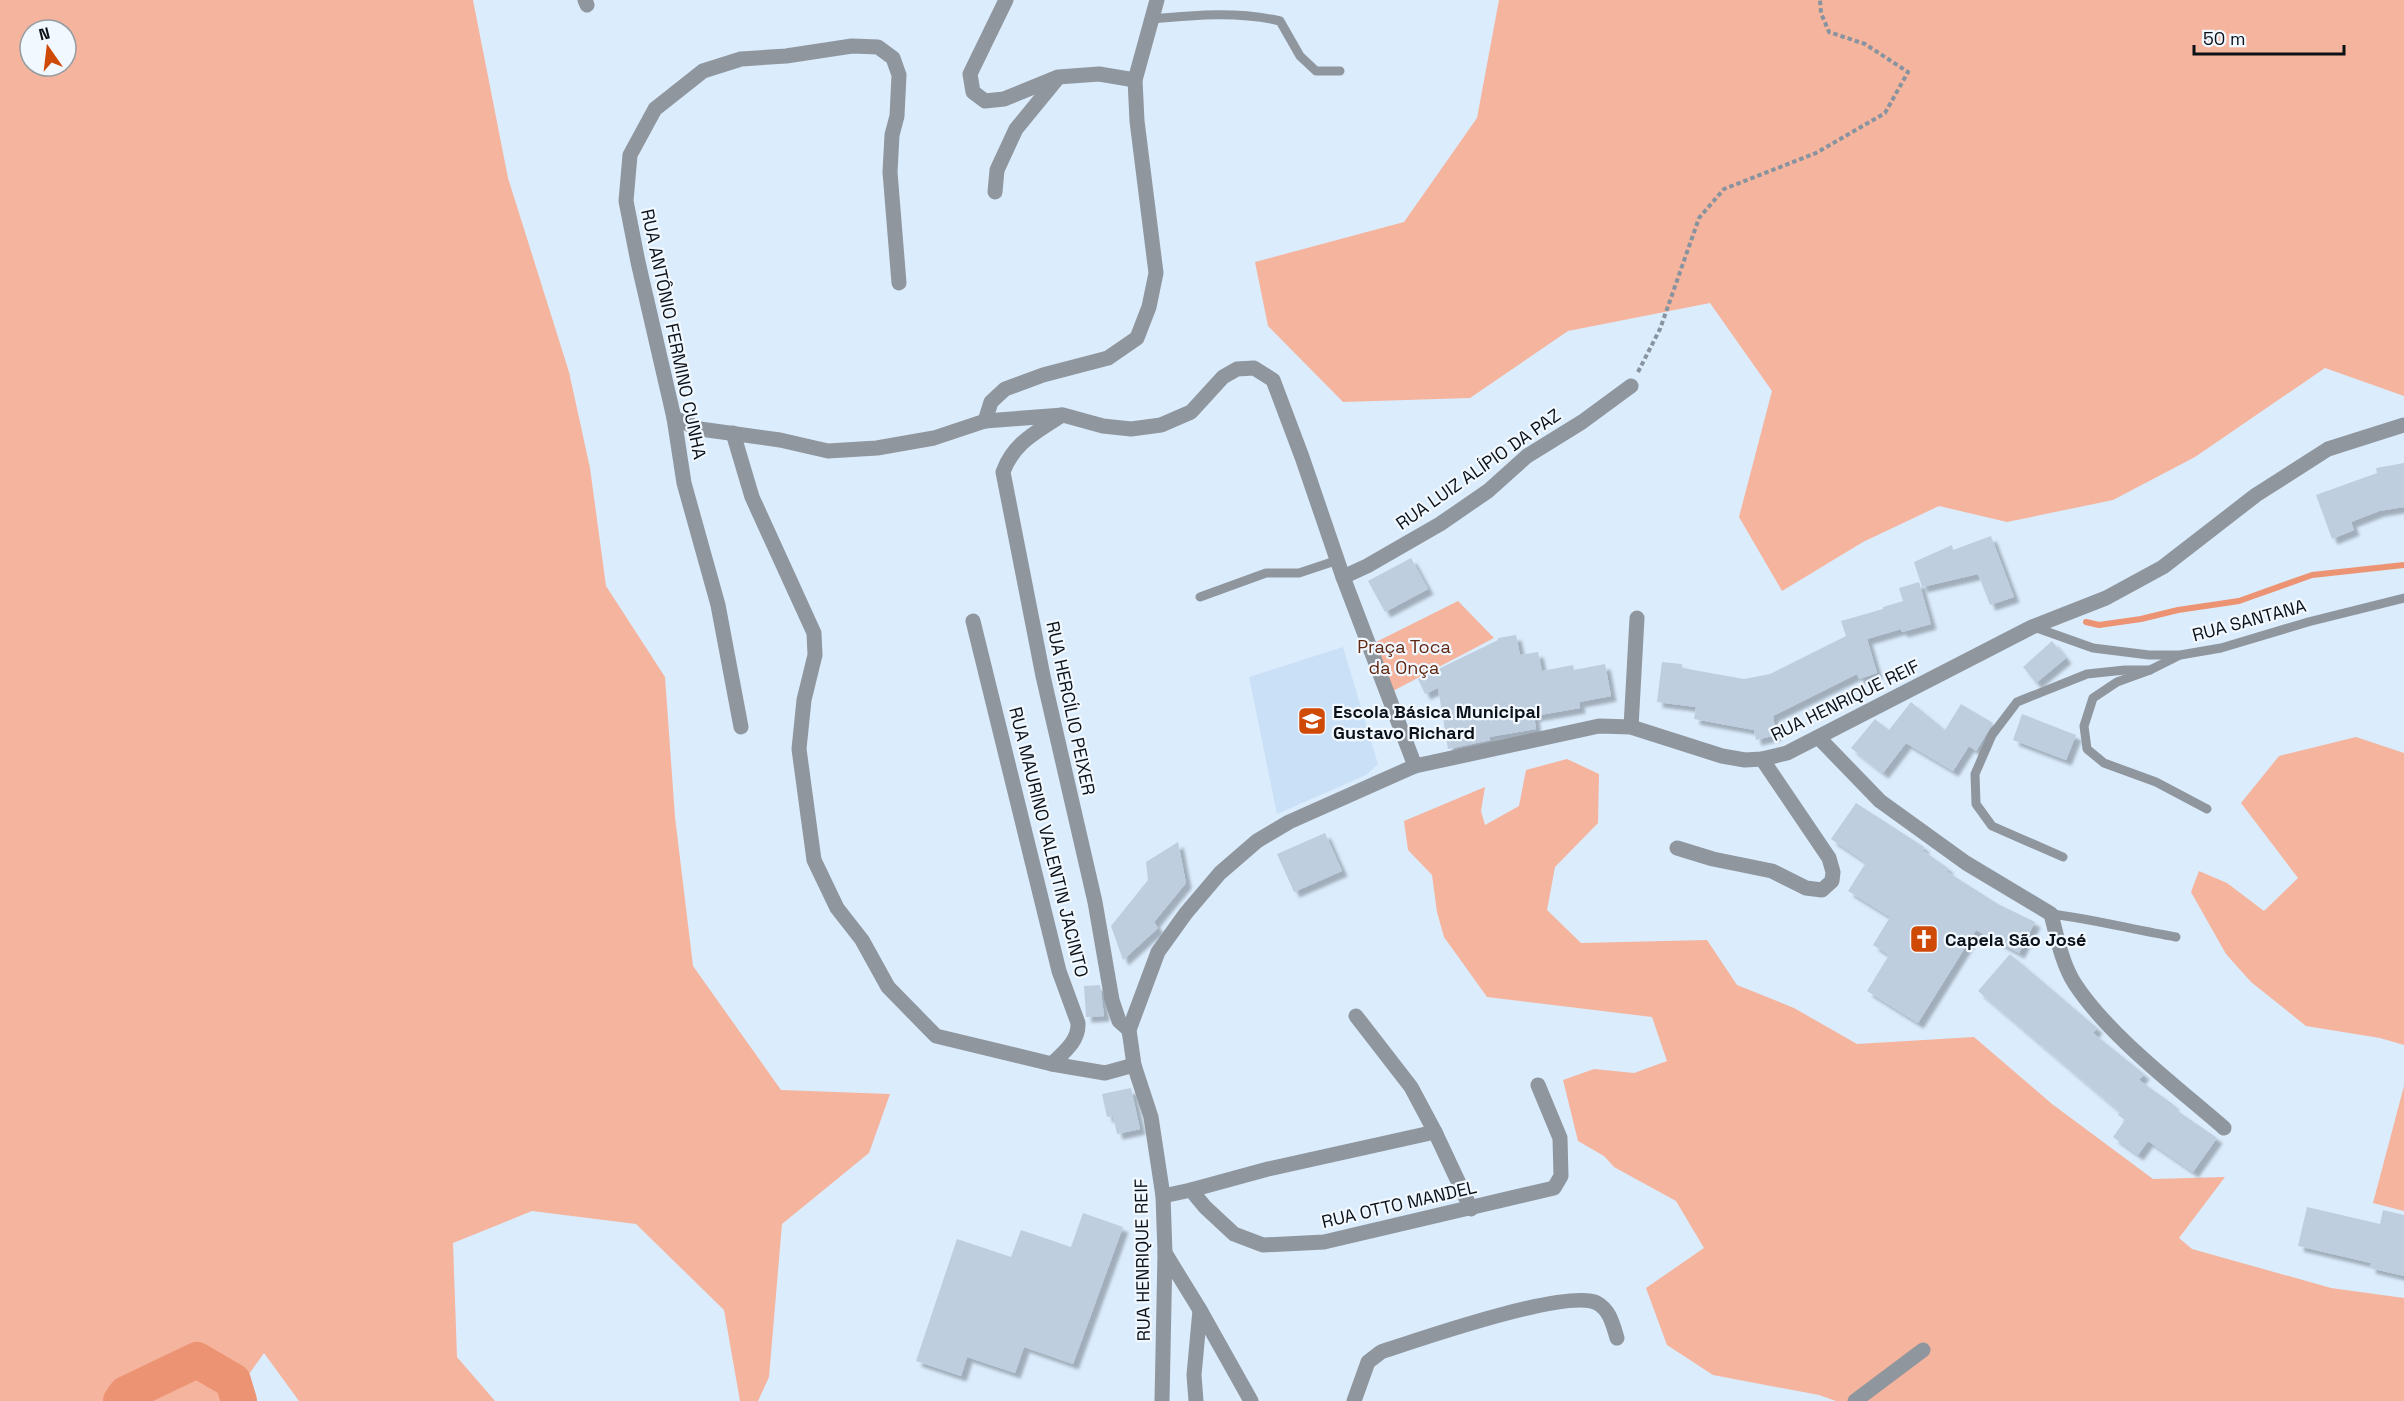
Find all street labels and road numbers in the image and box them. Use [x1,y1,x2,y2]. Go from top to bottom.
street label: RUA ANTÔNIO FERMINO CUNHA [636,207,712,461]
street label: RUA LUIZ ALÍPIO DA PAZ [1391,403,1565,535]
street label: RUA SANTANA [2190,594,2308,646]
street label: RUA HERCÍLIO PEIXER [1041,619,1101,797]
street label: RUA HENRIQUE REIF [1767,654,1923,746]
street label: RUA MAURINO VALENTIN JACINTO [1004,704,1094,980]
street label: RUA OTTO MANDEL [1319,1175,1479,1233]
street label: RUA HENRIQUE REIF [1129,1178,1155,1342]

